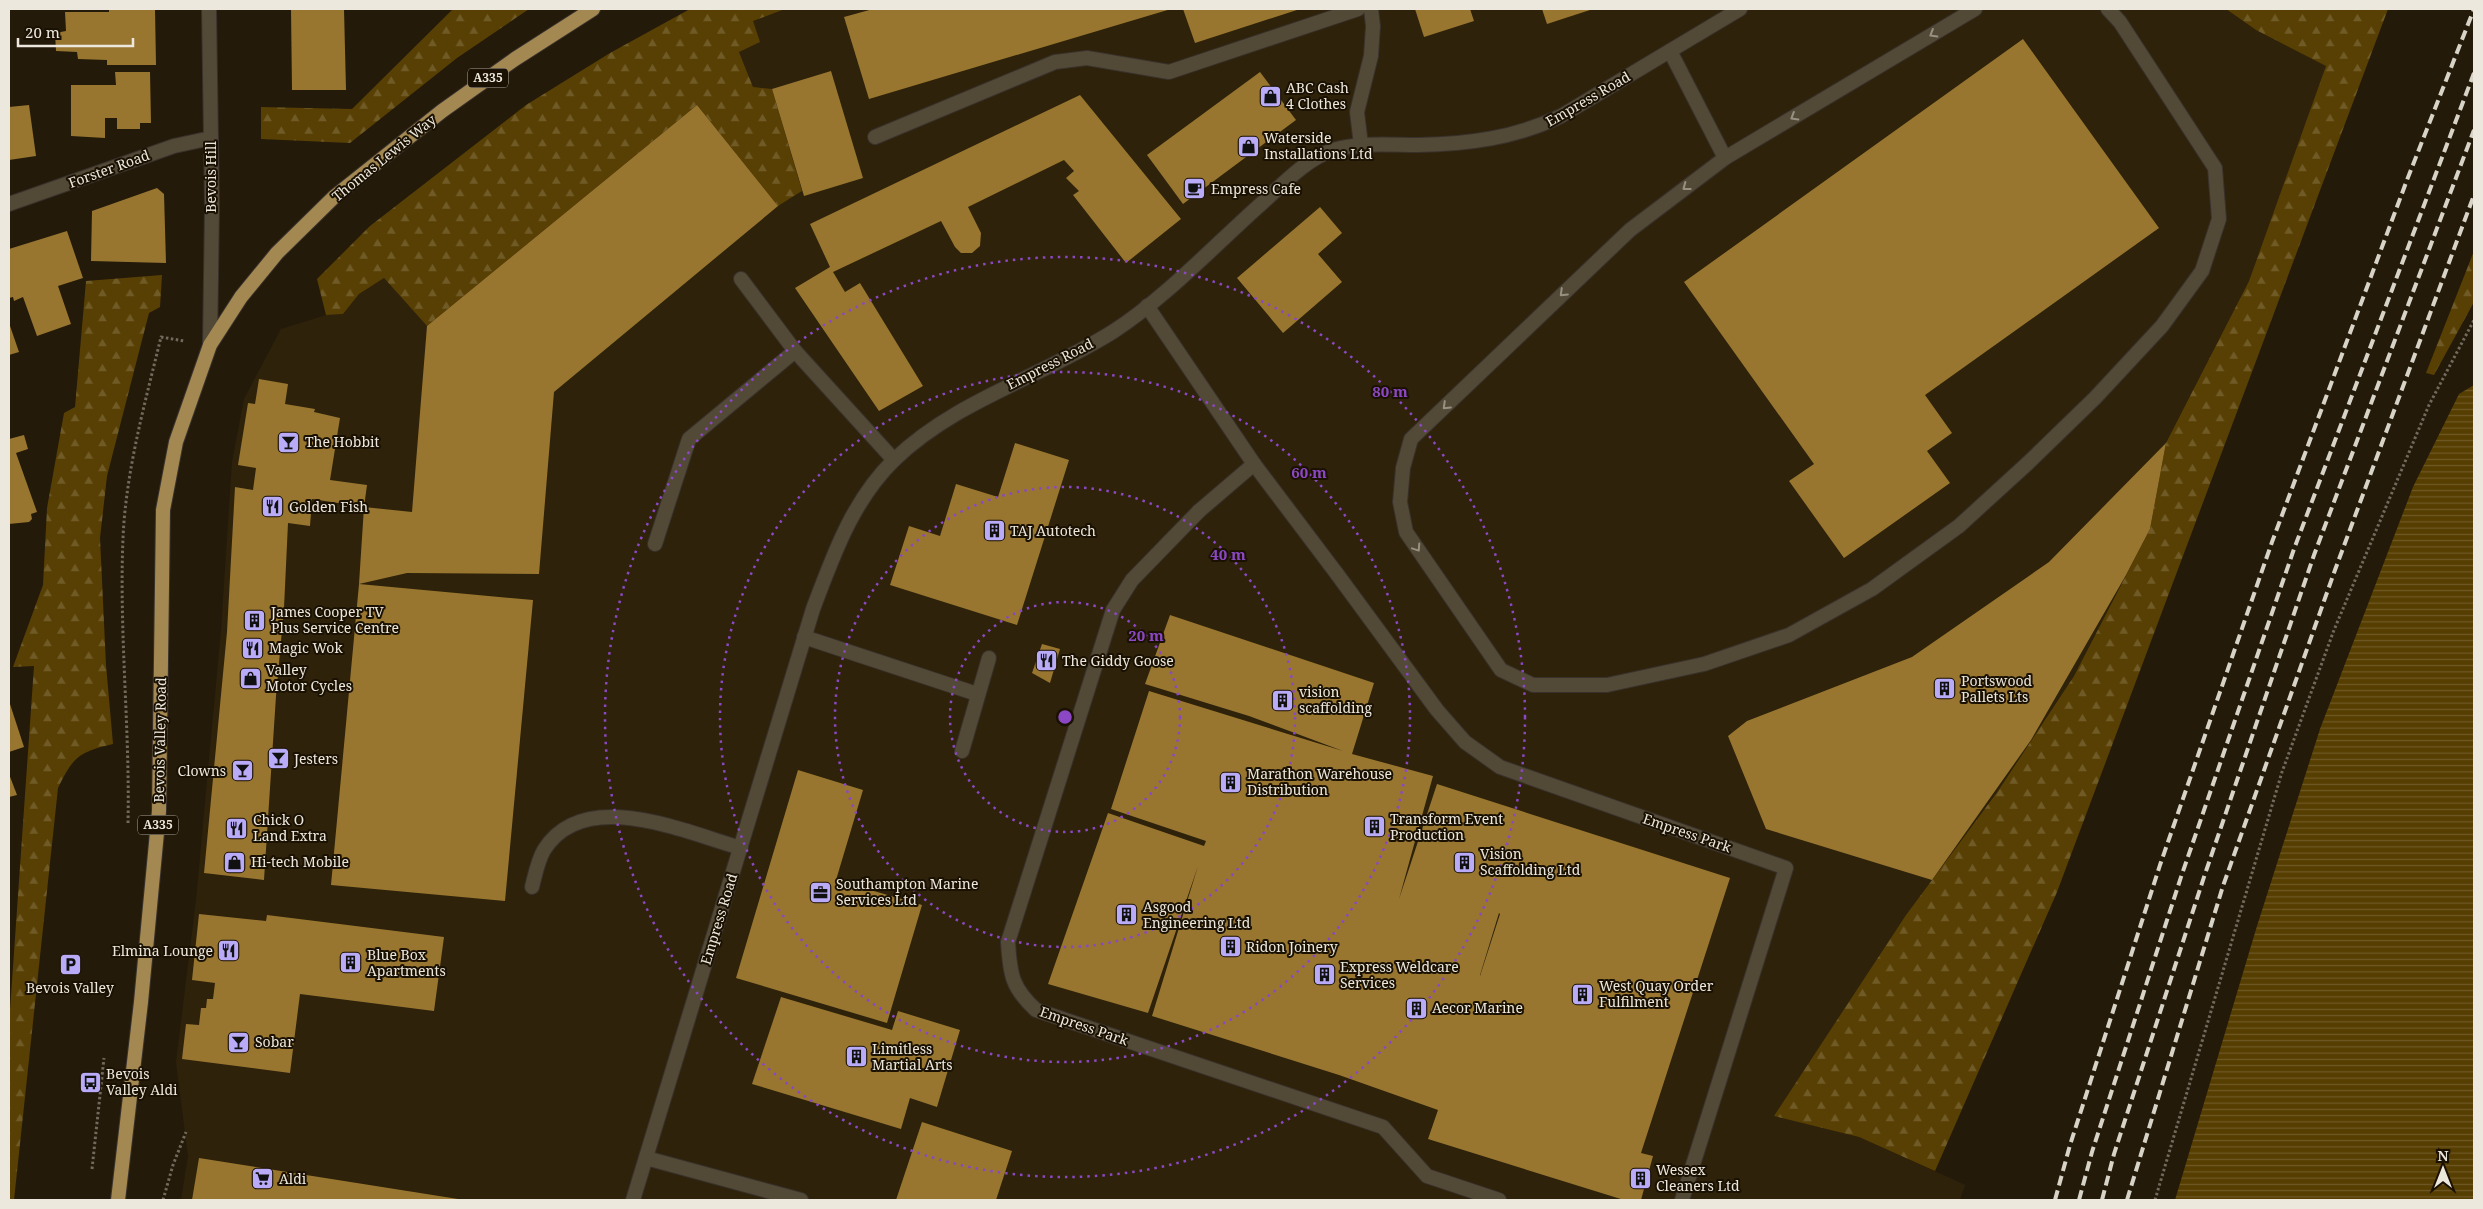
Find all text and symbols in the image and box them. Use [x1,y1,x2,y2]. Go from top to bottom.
scale bar [18,15,132,47]
text: 20 m [25,22,60,42]
one-way arrow [1930,27,1939,37]
street label: Empress Road [1542,66,1634,130]
road number: A335 [468,68,508,88]
place label: ABC Cash 4 Clothes [1286,78,1349,113]
shop icon: ABC Cash 4 Clothes [1258,84,1282,108]
street label: Thomas Lewis Way [328,110,440,205]
one-way arrow [1790,110,1799,120]
place label: Waterside Installations Ltd [1264,128,1373,163]
shop icon: Waterside Installations Ltd [1236,134,1260,158]
street label: Bevois Hill [201,141,220,213]
street label: Forster Road [66,145,152,192]
cafe icon: Empress Cafe [1183,177,1207,201]
place label: Empress Cafe [1211,179,1301,198]
one-way arrow [1683,182,1692,190]
one-way arrow [1560,287,1569,296]
street label: Empress Road [1003,333,1097,394]
text: 80 m [1372,381,1408,401]
one-way arrow [1443,400,1452,409]
bar icon: The Hobbit [277,430,301,454]
place label: The Hobbit [305,432,379,451]
text: 60 m [1291,462,1327,482]
restaurant icon: Golden Fish [261,495,285,519]
place label: Golden Fish [289,497,368,516]
building icon: TAJ Autotech [982,519,1006,543]
place label: TAJ Autotech [1010,521,1096,540]
one-way arrow [1411,542,1420,552]
text: 40 m [1210,544,1246,564]
place label: James Cooper TV Plus Service Centre [270,602,399,637]
building icon: James Cooper TV Plus Service Centre [243,608,267,632]
text: 20 m [1128,625,1164,645]
restaurant icon: Magic Wok [241,636,265,660]
place label: Magic Wok [269,638,343,657]
restaurant icon: The Giddy Goose [1034,649,1058,673]
place label: The Giddy Goose [1062,651,1174,670]
place label: Valley Motor Cycles [266,660,352,695]
shop icon: Valley Motor Cycles [238,666,262,690]
place label: Portswood Pallets Lts [1961,671,2033,706]
street label: Bevois Valley Road [149,677,170,803]
building icon: Portswood Pallets Lts [1933,677,1957,701]
place label: vision scaffolding [1299,682,1373,717]
building icon: vision scaffolding [1271,688,1295,712]
centre of rings [1056,708,1074,726]
bar icon: Jesters [266,747,290,771]
place label: Jesters [293,749,338,768]
bar icon: Clowns [230,759,254,783]
place label: Clowns [178,761,226,780]
place label: Marathon Warehouse Distribution [1247,764,1392,799]
building icon: Marathon Warehouse Distribution [1219,770,1243,794]
place label: Transform Event Production [1390,809,1503,844]
street label: Empress Park [1641,809,1735,857]
place label: Chick O Land Extra [253,810,327,845]
building icon: Transform Event Production [1362,815,1386,839]
road number: A335 [138,816,178,834]
restaurant icon: Chick O Land Extra [225,816,249,840]
place label: Vision Scaffolding Ltd [1480,844,1581,879]
shop icon: Hi-tech Mobile [223,850,247,874]
building icon: Vision Scaffolding Ltd [1452,850,1476,874]
place label: Hi-tech Mobile [251,852,349,871]
street label: Empress Road [696,870,742,967]
place label: Southampton Marine Services Ltd [836,874,978,909]
office icon: Southampton Marine Services Ltd [808,880,832,904]
place label: Asgood Engineering Ltd [1143,897,1251,932]
building icon: Asgood Engineering Ltd [1115,903,1139,927]
building icon: Ridon Joinery [1218,935,1242,959]
place label: Ridon Joinery [1246,937,1338,956]
restaurant icon: Elmina Lounge [217,939,241,963]
place label: Elmina Lounge [112,941,213,960]
place label: Blue Box Apartments [367,945,446,980]
building icon: Blue Box Apartments [339,951,363,975]
parking icon: Bevois Valley [58,953,82,977]
place label: Express Weldcare Services [1340,957,1459,992]
building icon: Express Weldcare Services [1312,963,1336,987]
place label: West Quay Order Fulfilment [1599,976,1714,1011]
place label: Bevois Valley [26,978,114,997]
building icon: West Quay Order Fulfilment [1571,982,1595,1006]
building icon: Aecor Marine [1404,996,1428,1020]
place label: Aecor Marine [1432,998,1523,1017]
street label: Empress Park [1038,1002,1132,1050]
bar icon: Sobar [227,1030,251,1054]
place label: Sobar [255,1032,294,1051]
place label: Limitless Martial Arts [872,1039,953,1074]
building icon: Limitless Martial Arts [844,1045,868,1069]
place label: Bevois Valley Aldi [106,1064,178,1099]
bus stop icon: Bevois Valley Aldi [78,1070,102,1094]
north arrow [2418,1144,2468,1194]
text: N [2437,1146,2449,1165]
place label: Wessex Cleaners Ltd [1656,1160,1740,1195]
building icon: Wessex Cleaners Ltd [1628,1166,1652,1190]
supermarket icon: Aldi [251,1167,275,1191]
place label: Aldi [279,1169,307,1188]

